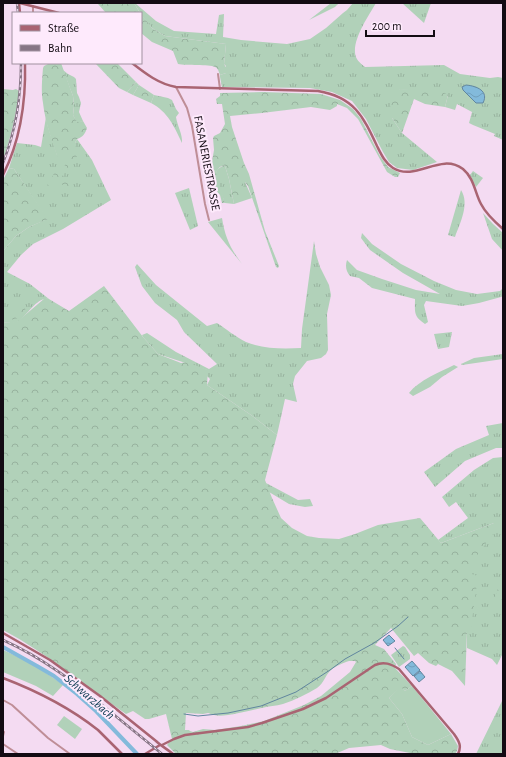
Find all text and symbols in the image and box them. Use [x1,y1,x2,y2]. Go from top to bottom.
legend [12,12,142,64]
scale bar [366,12,434,38]
text: 200 m [372,20,402,32]
text: Straße [48,22,79,34]
text: Bahn [48,42,72,54]
street label: FASANERIESTRASSE [192,115,222,212]
water label: Schwarzbach [61,672,117,722]

